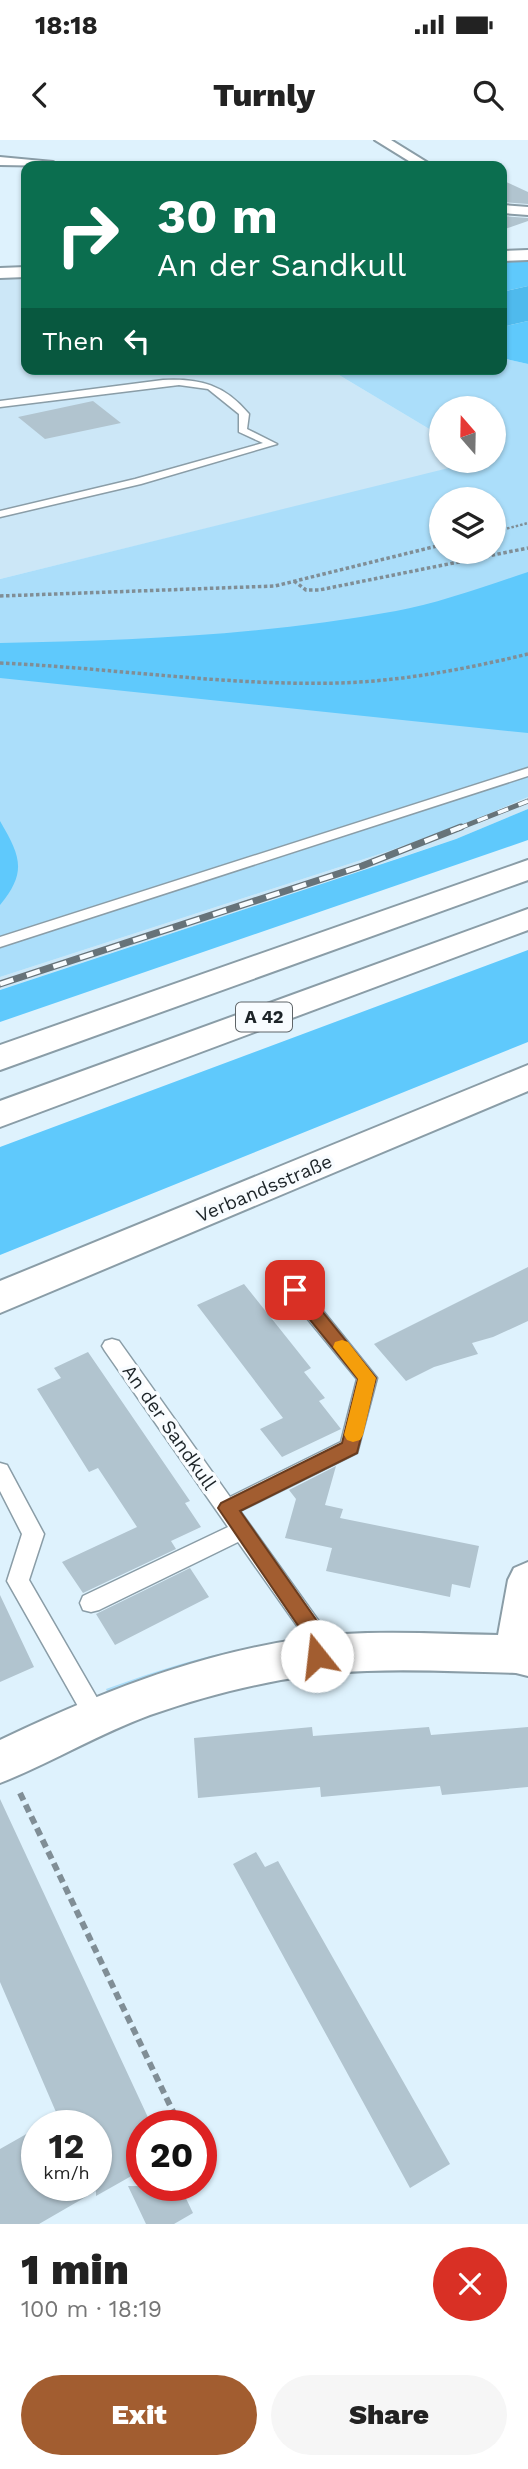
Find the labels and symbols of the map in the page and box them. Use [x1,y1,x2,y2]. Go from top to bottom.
north arrow [429,396,506,472]
road number: A 42 [236,1002,292,1032]
street label: Verbandsstraße [193,1149,336,1227]
pin [265,1260,325,1320]
street label: An der Sandkull [118,1360,222,1495]
position arrow [280,1619,354,1693]
speed limit sign: 20 [126,2110,217,2201]

